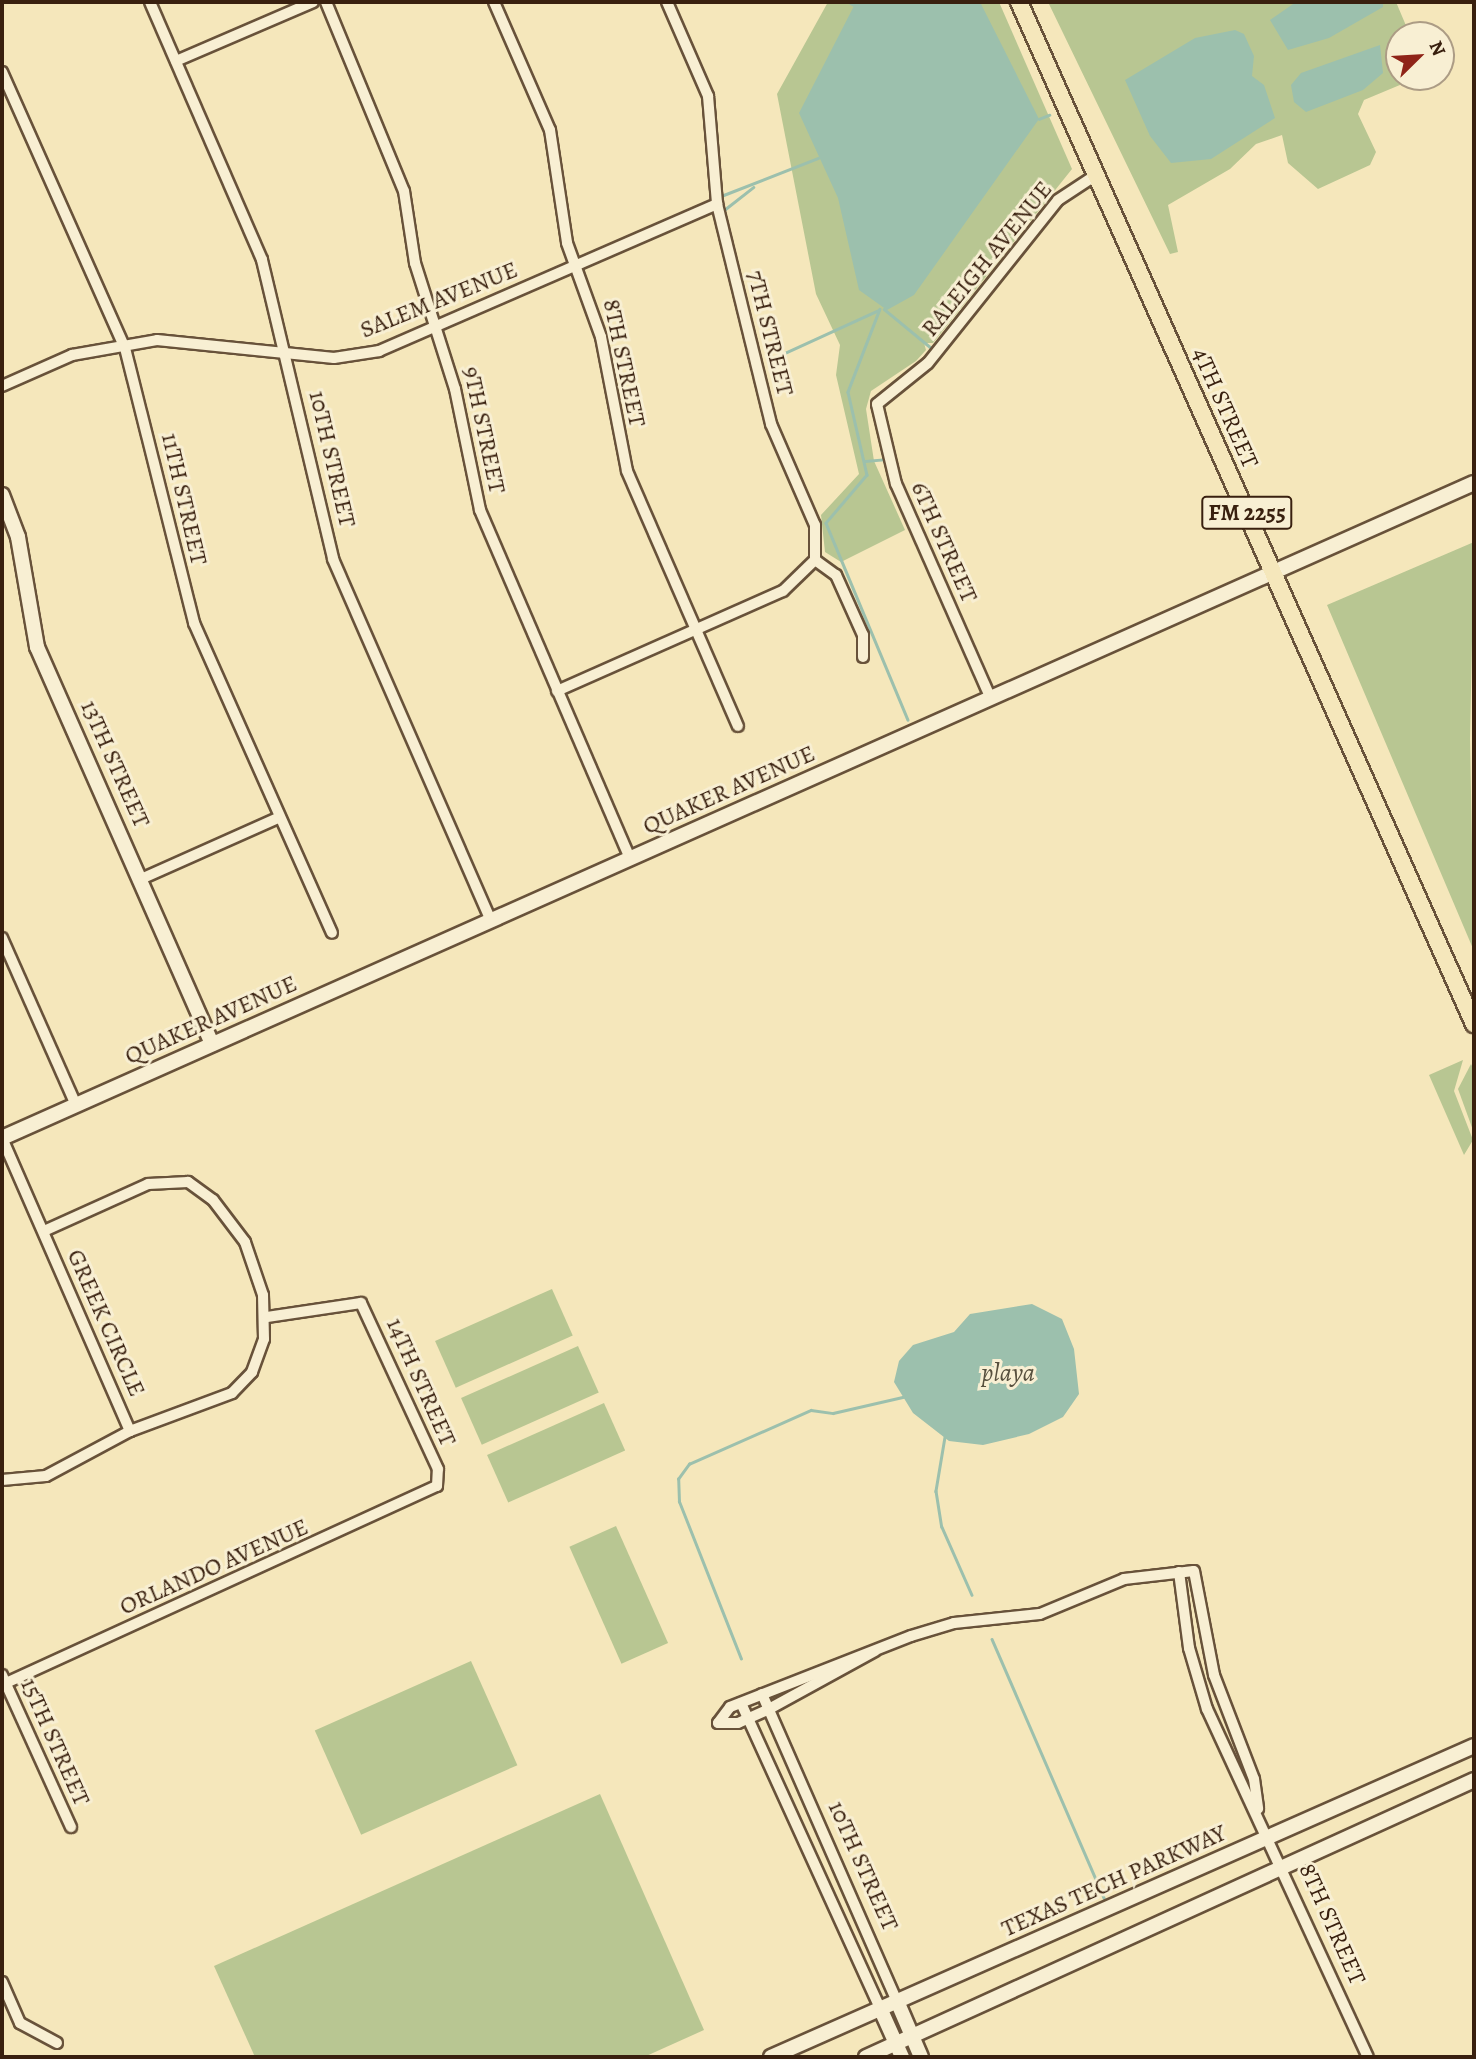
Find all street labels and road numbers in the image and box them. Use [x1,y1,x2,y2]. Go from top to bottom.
street label: RALEIGH AVENUE [915,175,1059,343]
street label: SALEM AVENUE [356,255,522,345]
street label: 7TH STREET [741,267,799,399]
street label: 8TH STREET [596,297,652,429]
street label: 4TH STREET [1186,343,1264,473]
street label: 9TH STREET [457,364,511,496]
street label: 10TH STREET [302,388,362,530]
street label: 11TH STREET [155,430,213,568]
street label: 6TH STREET [905,477,983,607]
road number: FM 2255 [1200,494,1294,533]
street label: 13TH STREET [74,696,156,832]
street label: QUAKER AVENUE [639,739,819,841]
street label: QUAKER AVENUE [121,969,301,1071]
street label: GREEK CIRCLE [61,1245,151,1401]
street label: 14TH STREET [380,1314,462,1450]
street label: ORLANDO AVENUE [115,1513,313,1621]
street label: 15TH STREET [14,1674,96,1810]
street label: 10TH STREET [822,1797,904,1935]
street label: TEXAS TECH PARKWAY [997,1819,1231,1943]
street label: 8TH STREET [1292,1859,1372,1989]

